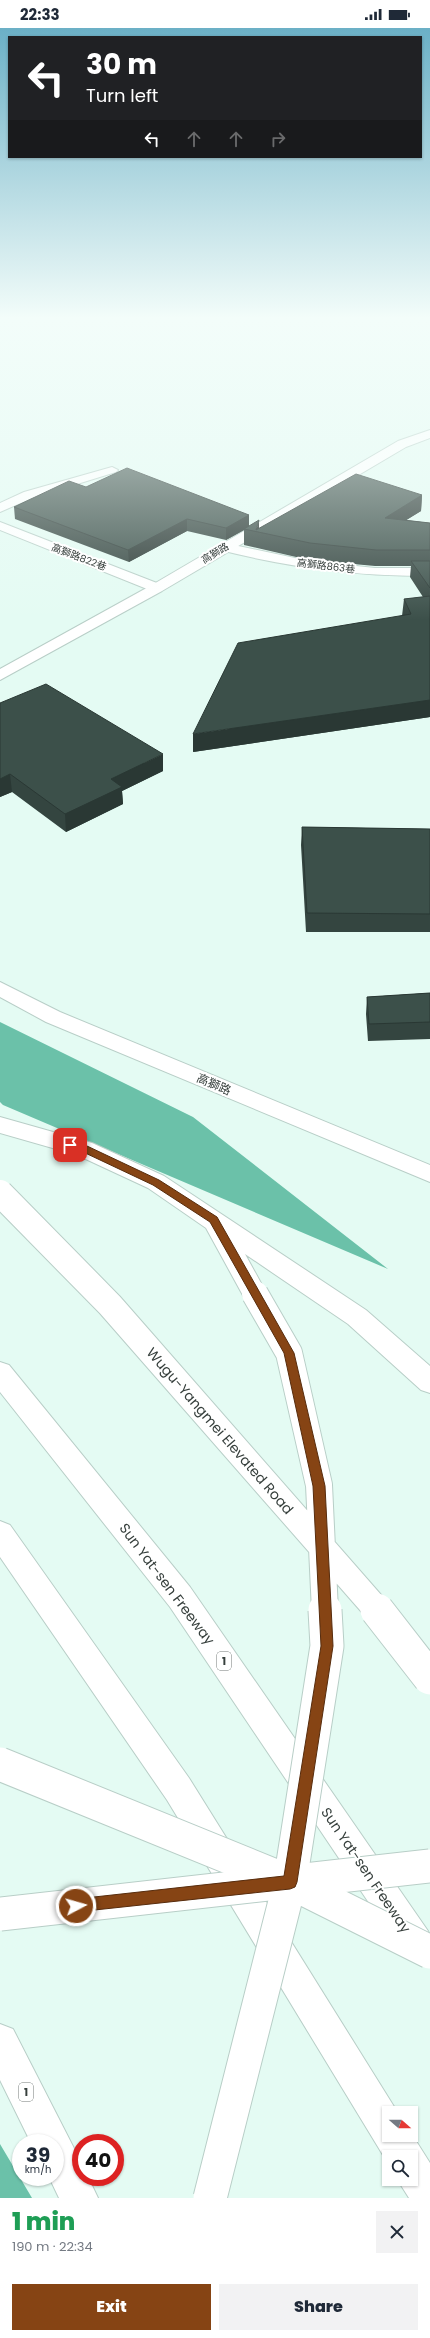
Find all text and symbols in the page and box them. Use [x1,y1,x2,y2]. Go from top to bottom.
text: 22:33 [20,4,60,25]
text: 30 m [86,45,157,84]
icon: left [20,52,72,104]
text: Turn left [86,83,158,108]
icon: left [141,128,163,150]
icon: ahead [183,128,205,150]
icon: ahead [225,128,247,150]
icon: right [267,128,289,150]
street label: 高獅路 [198,539,232,567]
street label: 高獅路822巷 [49,540,109,574]
street label: 高獅路863巷 [296,555,356,577]
street label: 高獅路 [194,1069,234,1099]
pin [53,1128,87,1162]
icon: arrive [59,1134,81,1156]
street label: Wugu-Yangmei Elevated Road [142,1343,298,1519]
street label: Sun Yat-sen Freeway [115,1519,219,1649]
road number: 1 [217,1652,231,1670]
street label: Sun Yat-sen Freeway [316,1803,416,1937]
position arrow [55,1885,97,1927]
road number: 1 [19,2083,33,2101]
north arrow [382,2106,418,2142]
map controls [382,2106,418,2186]
speed limit sign: 40 [72,2134,124,2186]
text: 39 [26,2141,50,2169]
button: search [382,2150,418,2186]
text: km/h [25,2162,51,2177]
text: 1 min [12,2205,75,2238]
button: close [376,2211,418,2253]
text: 190 m · 22:34 [12,2237,93,2256]
button: Exit [12,2284,211,2330]
button: Share [219,2284,418,2330]

